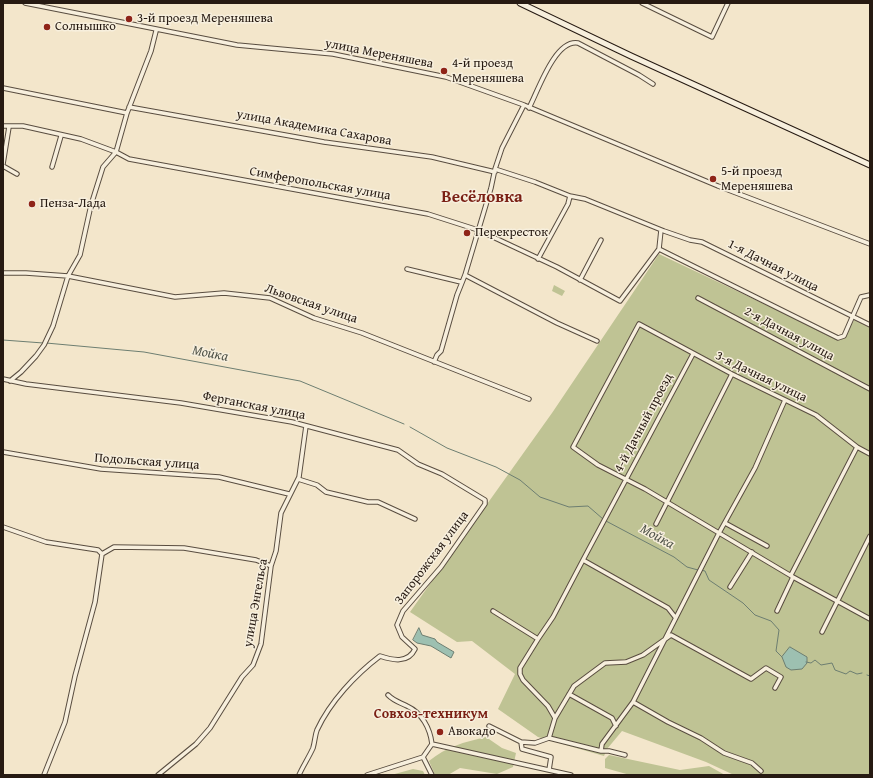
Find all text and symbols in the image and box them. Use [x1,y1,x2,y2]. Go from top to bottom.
place label: 3-й проезд Мереняшева [137,11,273,27]
marker: 3-й проезд Мереняшева [124,14,134,24]
place label: Солнышко [55,19,116,35]
marker: Солнышко [42,22,52,32]
street label: улица Мереняшева [324,36,434,72]
place label: 4-й проезд Мереняшева [452,56,524,87]
marker: 4-й проезд Мереняшева [439,66,449,76]
street label: улица Академика Сахарова [235,107,393,149]
street label: Симферопольская улица [248,164,392,204]
place label: 5-й проезд Мереняшева [721,164,793,195]
marker: 5-й проезд Мереняшева [708,174,718,184]
district label: Весёловка [441,188,523,208]
place label: Пенза-Лада [40,196,106,212]
marker: Пенза-Лада [27,199,37,209]
place label: Перекресток [475,225,548,241]
marker: Перекресток [462,228,472,238]
street label: 1-я Дачная улица [725,236,821,296]
street label: Львовская улица [263,281,359,327]
street label: 2-я Дачная улица [741,304,837,364]
water label: Мойка [190,342,230,366]
street label: 3-я Дачная улица [713,348,809,406]
street label: 4-й Дачный проезд [611,371,677,475]
street label: Ферганская улица [201,388,307,424]
street label: Подольская улица [94,451,200,473]
street label: Запорожская улица [392,508,472,608]
water label: Мойка [637,521,677,553]
street label: улица Энгельса [241,557,271,649]
district label: Совхоз-техникум [374,706,488,722]
place label: Авокадо [448,724,496,740]
marker: Авокадо [435,727,445,737]

